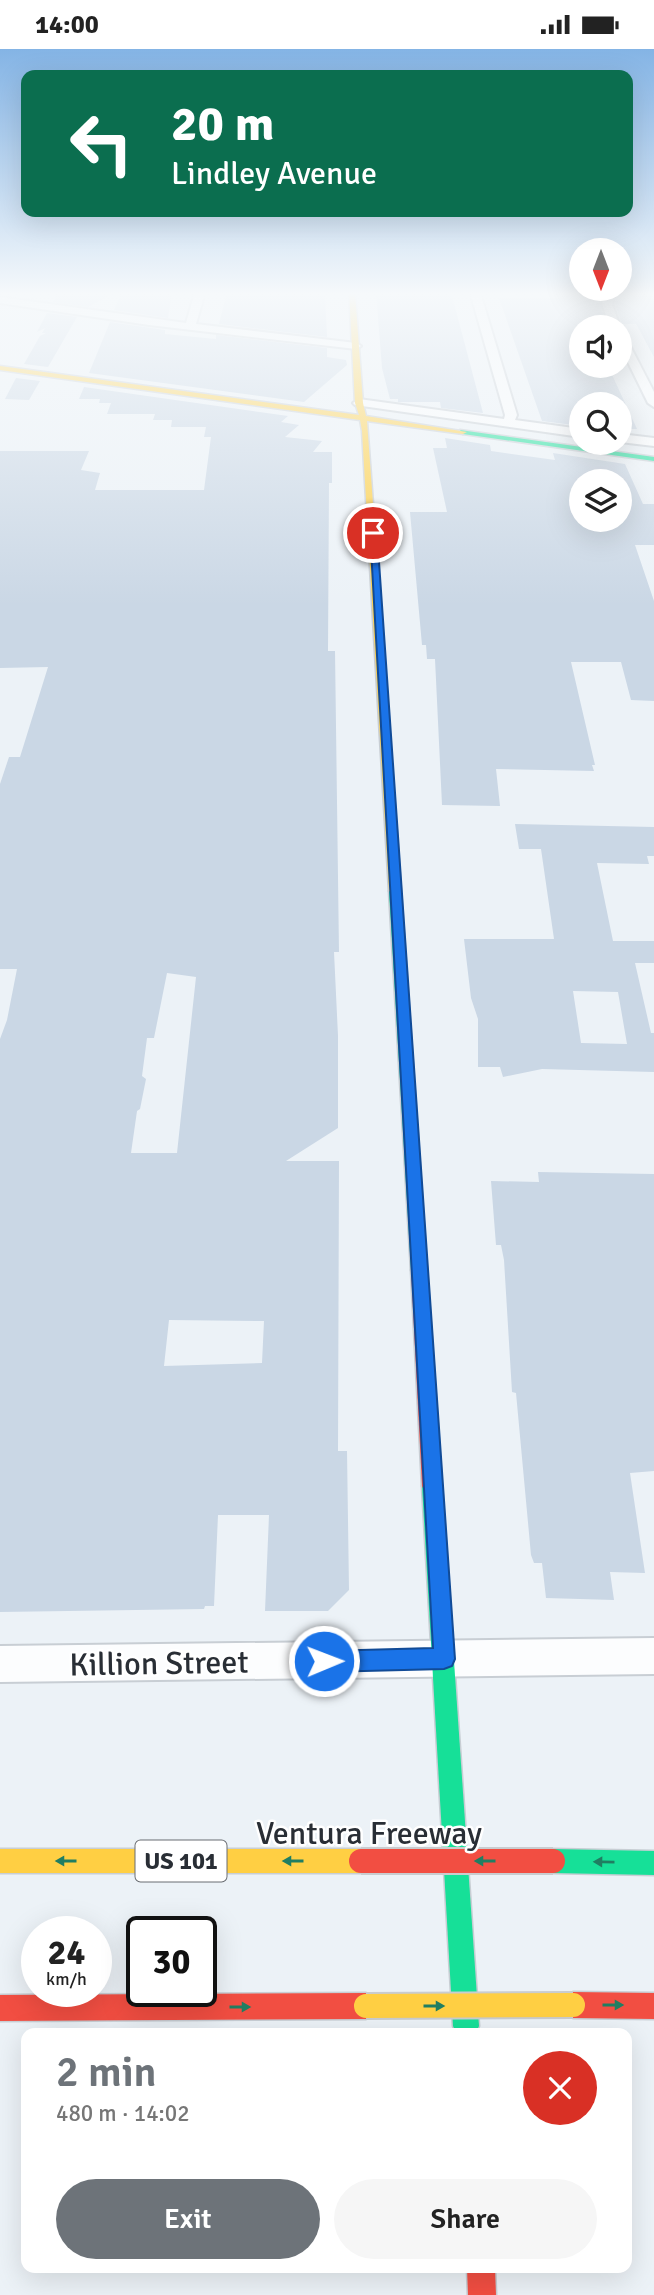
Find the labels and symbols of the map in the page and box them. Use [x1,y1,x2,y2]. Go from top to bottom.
north arrow [569,238,632,301]
pin [343,503,403,563]
position arrow [287,1624,361,1698]
street label: Killion Street [69,1642,249,1685]
street label: Ventura Freeway [256,1814,482,1853]
road number: US 101 [136,1841,227,1881]
one-way arrow [54,1855,76,1867]
one-way arrow [282,1855,304,1867]
one-way arrow [474,1855,496,1867]
one-way arrow [592,1856,614,1868]
speed limit sign: 30 [126,1916,217,2007]
one-way arrow [603,1999,625,2011]
one-way arrow [423,2000,445,2012]
one-way arrow [229,2001,251,2012]

